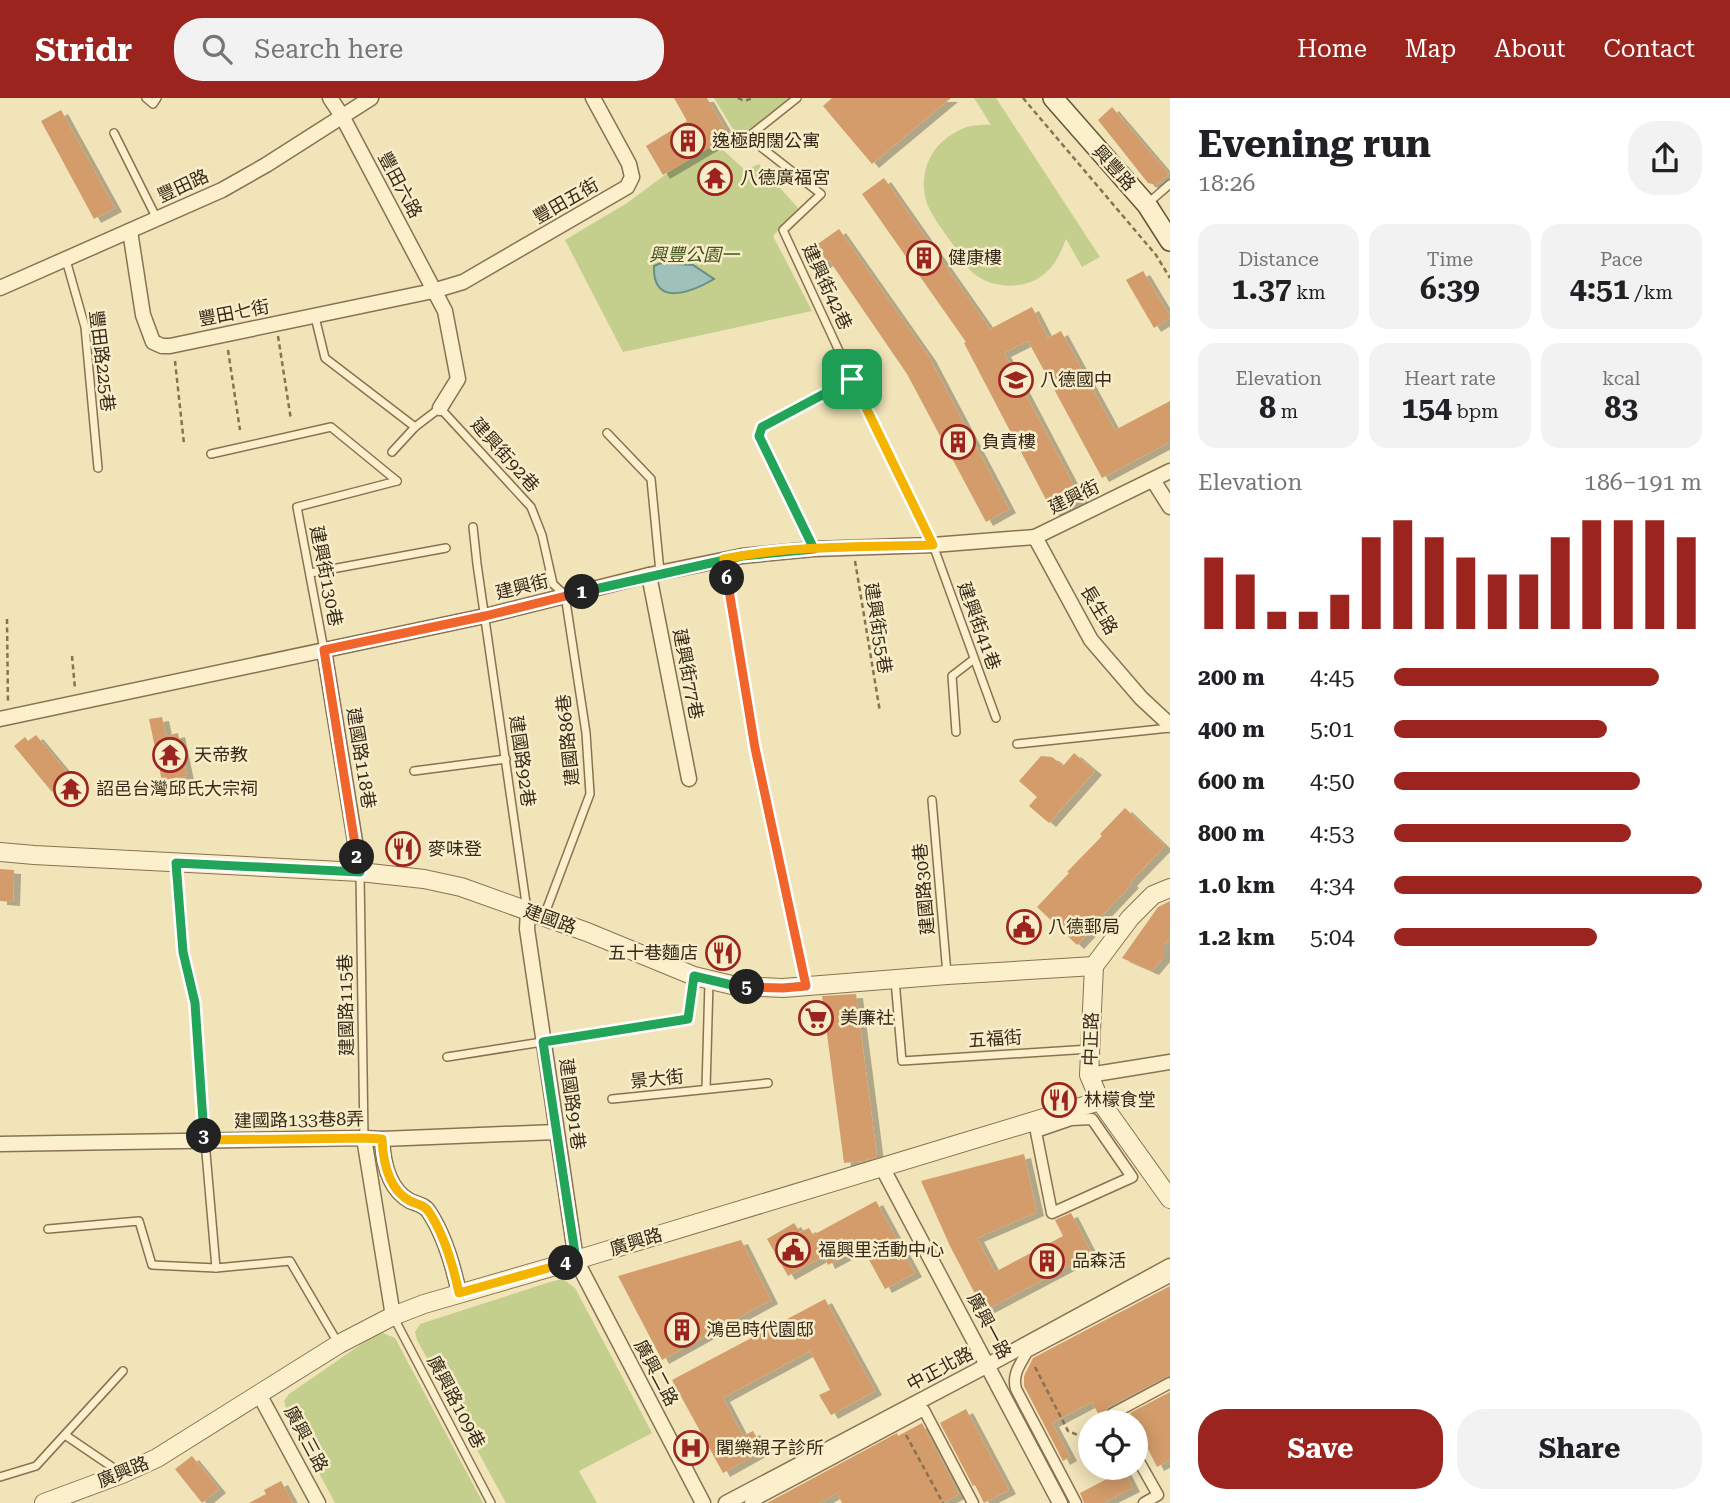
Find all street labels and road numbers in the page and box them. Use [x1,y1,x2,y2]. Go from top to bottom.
street label: 興豐路 [1089,141,1140,195]
street label: 豐田六路 [374,148,427,221]
street label: 豐田路 [154,165,212,206]
street label: 豐田五街 [529,173,602,228]
street label: 建興街42巷 [798,241,856,333]
street label: 豐田七街 [197,295,271,330]
street label: 豐田路225巷 [86,309,119,413]
street label: 建興街92巷 [467,413,544,496]
street label: 建興街 [1045,475,1103,518]
street label: 建興街130巷 [306,524,347,628]
street label: 建興街 [493,570,551,603]
street label: 建興街41巷 [954,579,1005,673]
street label: 建興街55巷 [861,581,896,675]
street label: 長生路 [1077,581,1122,638]
street label: 建興街77巷 [669,627,708,721]
street label: 建國路86巷 [552,693,583,787]
street label: 建國路118巷 [343,706,380,810]
street label: 建國路92巷 [506,714,539,808]
street label: 建國路30巷 [909,842,938,936]
street label: 建國路 [521,899,579,938]
street label: 建國路115巷 [334,954,357,1056]
street label: 中正路 [1079,1012,1102,1066]
street label: 五福街 [967,1026,1023,1051]
street label: 建國路91巷 [556,1057,589,1151]
street label: 景大街 [629,1065,685,1092]
street label: 建國路133巷8弄 [234,1108,364,1131]
street label: 廣興路 [607,1224,665,1259]
street label: 廣興一路 [963,1289,1016,1362]
street label: 廣興二路 [630,1336,683,1409]
street label: 中正北路 [903,1342,976,1395]
street label: 廣興路109巷 [423,1352,490,1452]
street label: 廣興三路 [280,1402,333,1475]
street label: 廣興路 [94,1452,152,1491]

